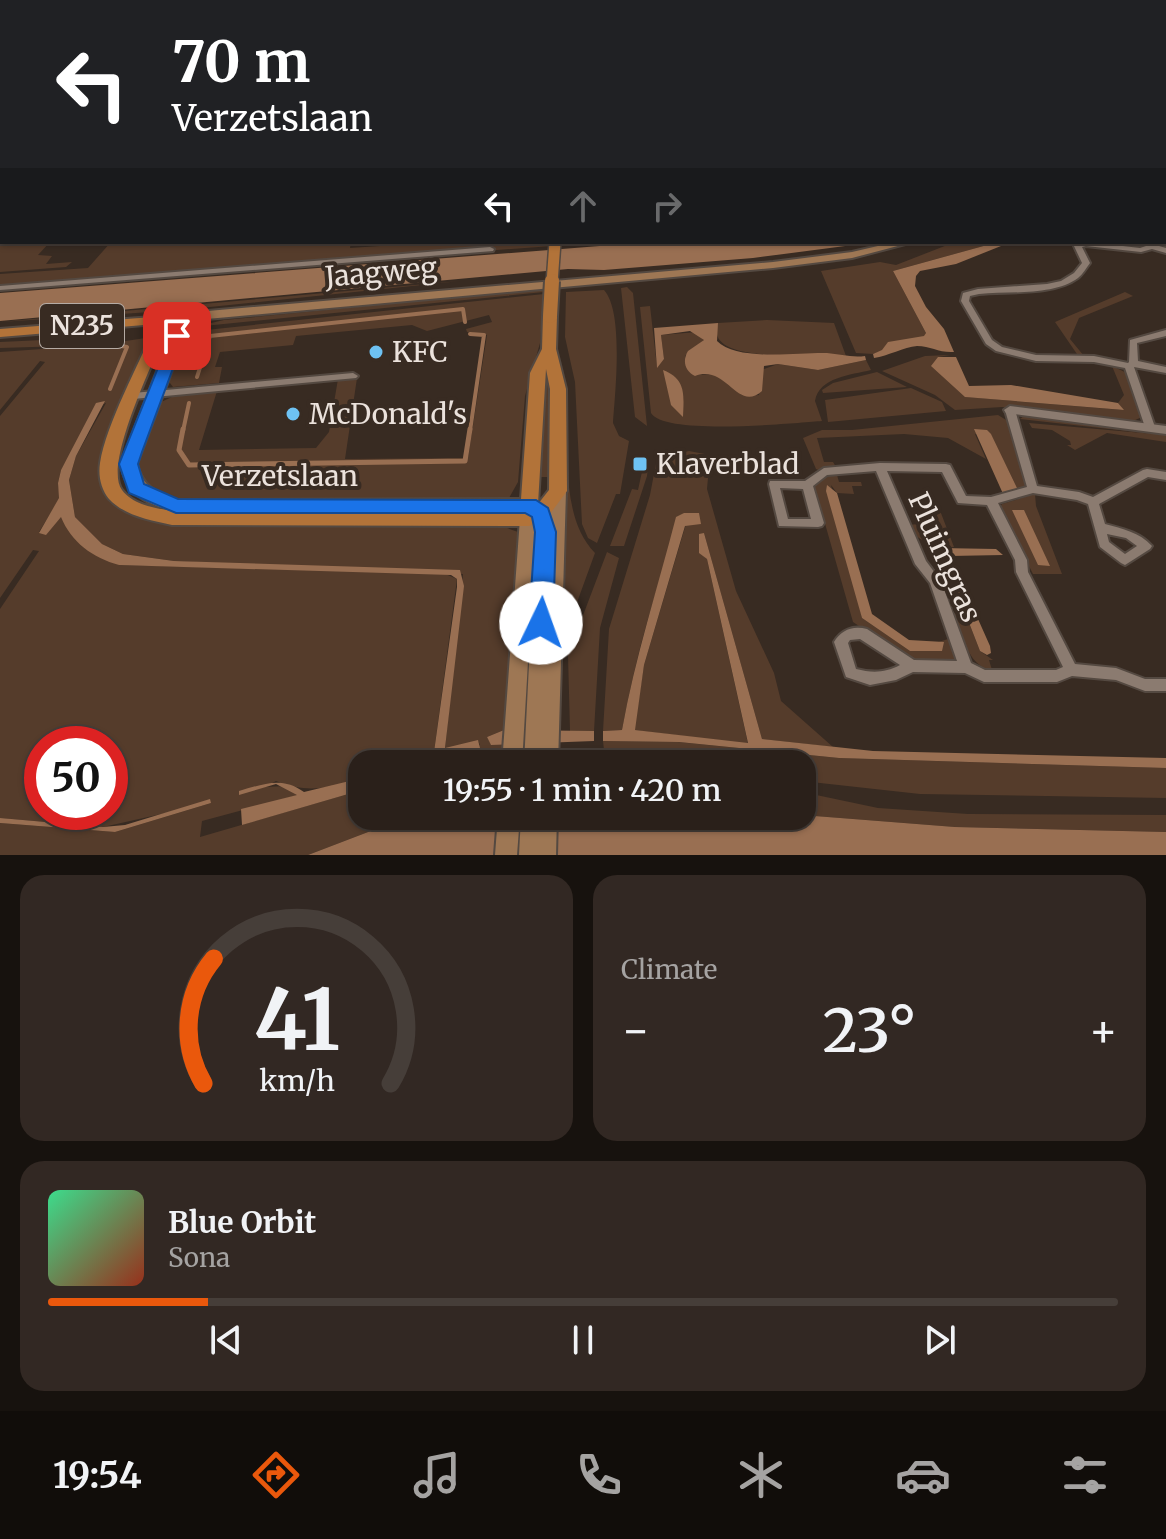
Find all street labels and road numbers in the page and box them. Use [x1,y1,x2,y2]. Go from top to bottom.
street label: Jaagweg [322,249,439,295]
road number: N235 [40,304,124,348]
street label: Verzetslaan [201,458,358,494]
street label: Pluimgras [900,486,990,628]

